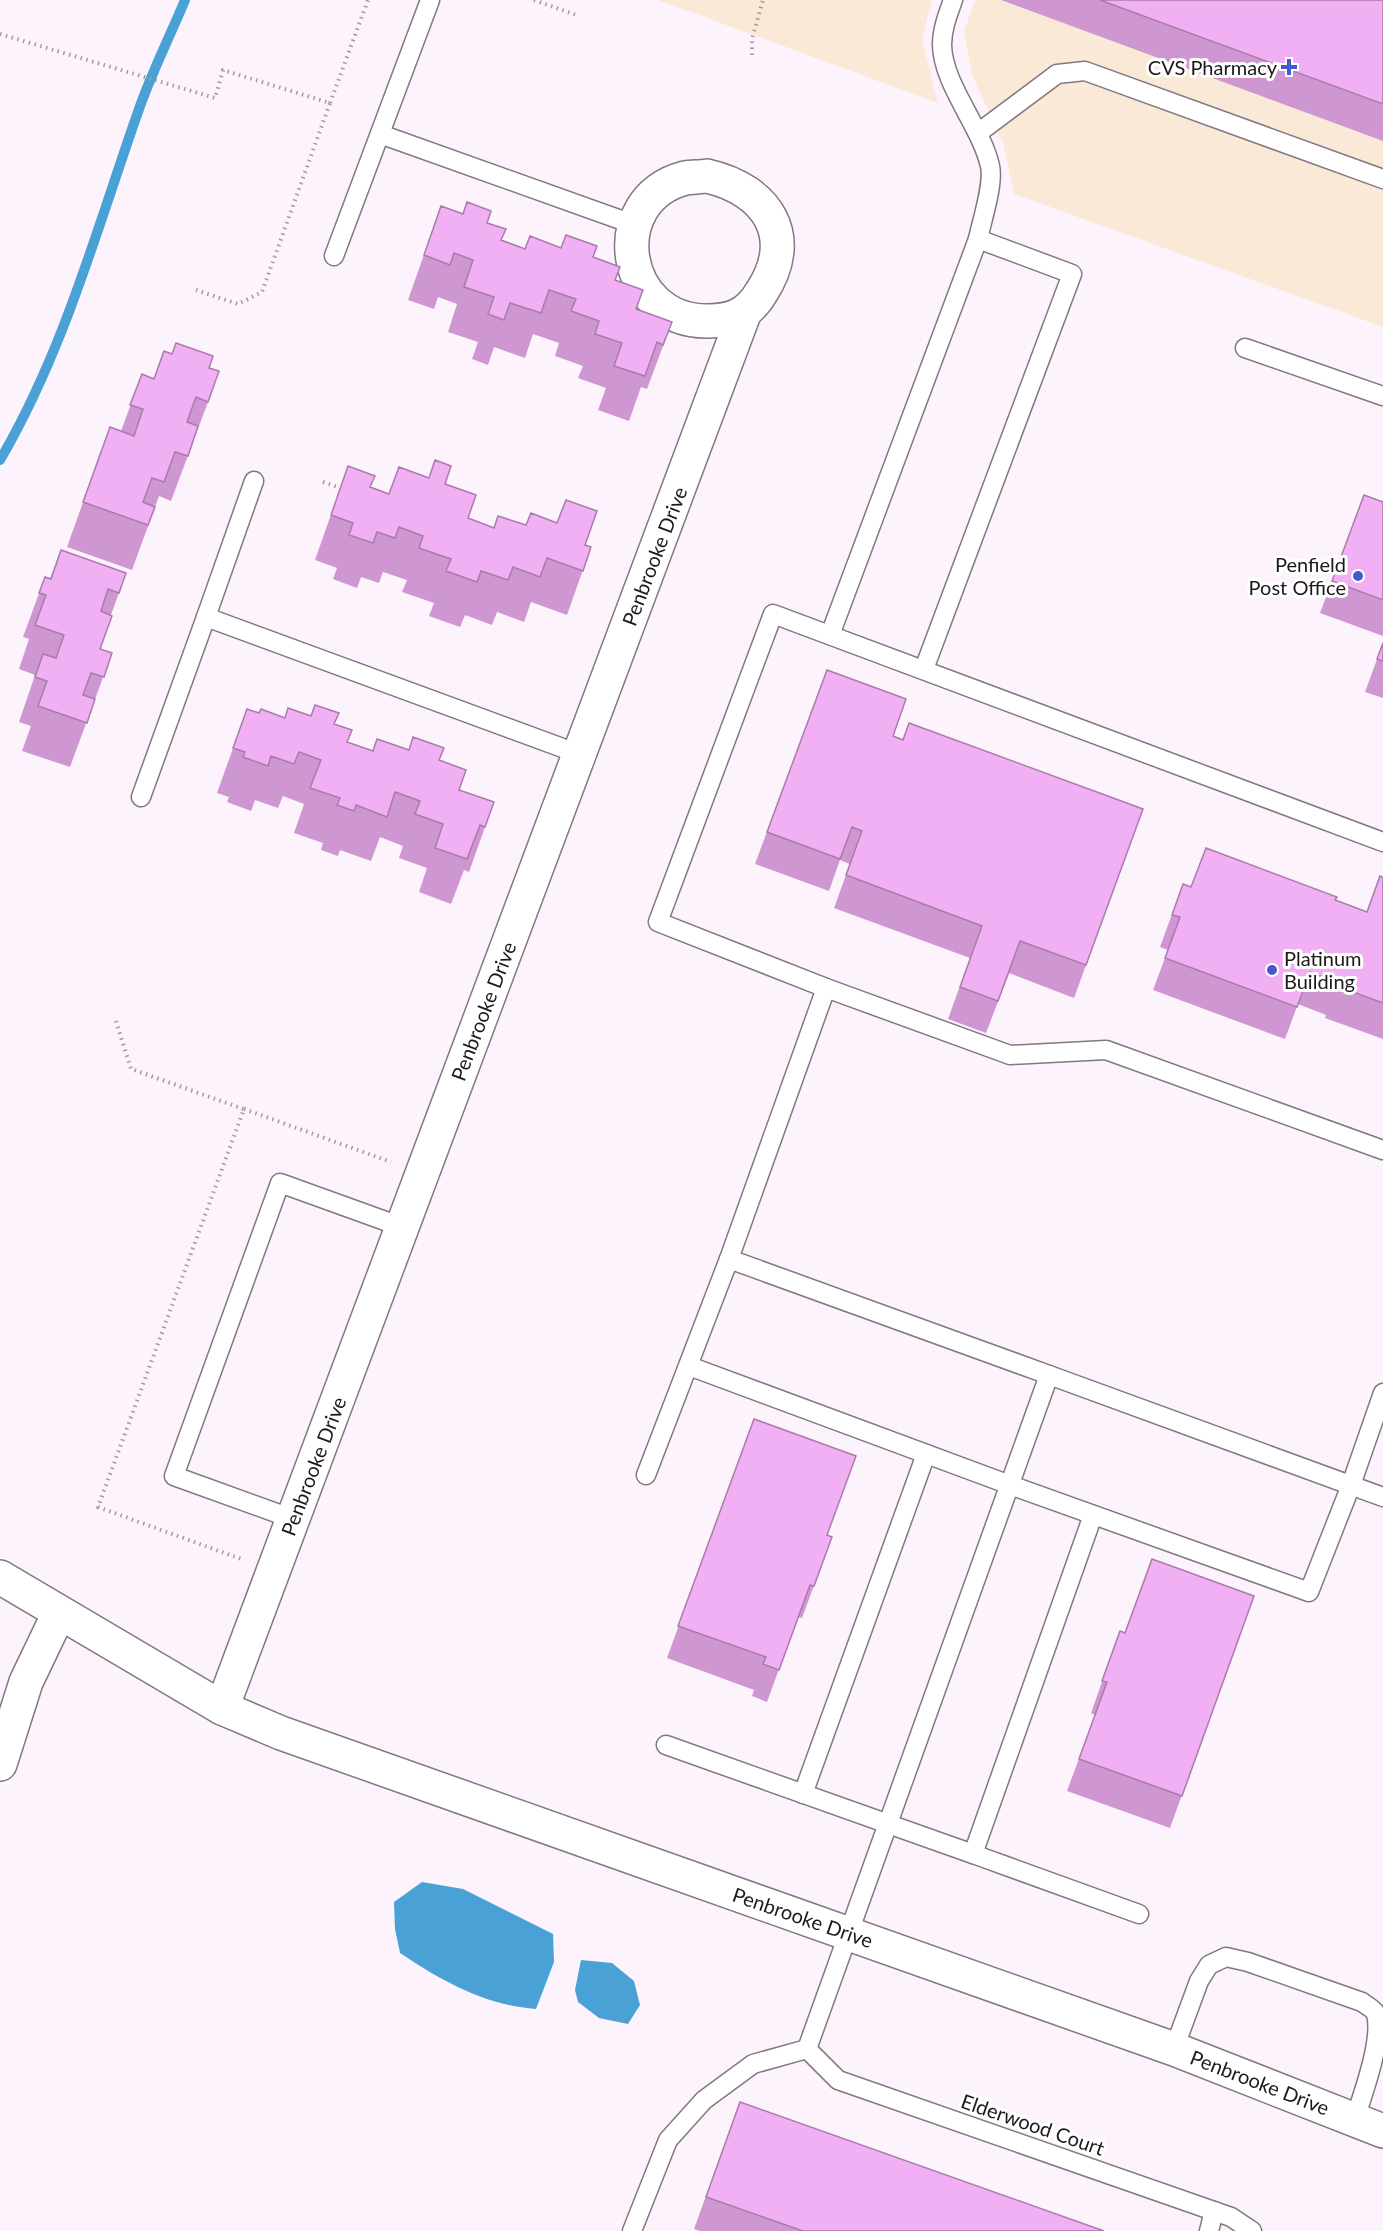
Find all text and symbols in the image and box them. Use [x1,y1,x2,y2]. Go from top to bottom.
place label: CVS Pharmacy [1148,55,1278,79]
marker: CVS Pharmacy [1282,60,1296,74]
street label: Penbrooke Drive [616,483,692,629]
place label: Penfield Post Office [1249,552,1346,599]
marker: Penfield Post Office [1351,569,1365,583]
street label: Penbrooke Drive [445,938,521,1084]
place label: Platinum Building [1284,946,1362,993]
marker: Platinum Building [1265,963,1279,977]
street label: Penbrooke Drive [275,1393,351,1539]
street label: Penbrooke Drive [730,1882,876,1952]
street label: Penbrooke Drive [1187,2044,1333,2120]
street label: Elderwood Court [958,2088,1108,2160]

